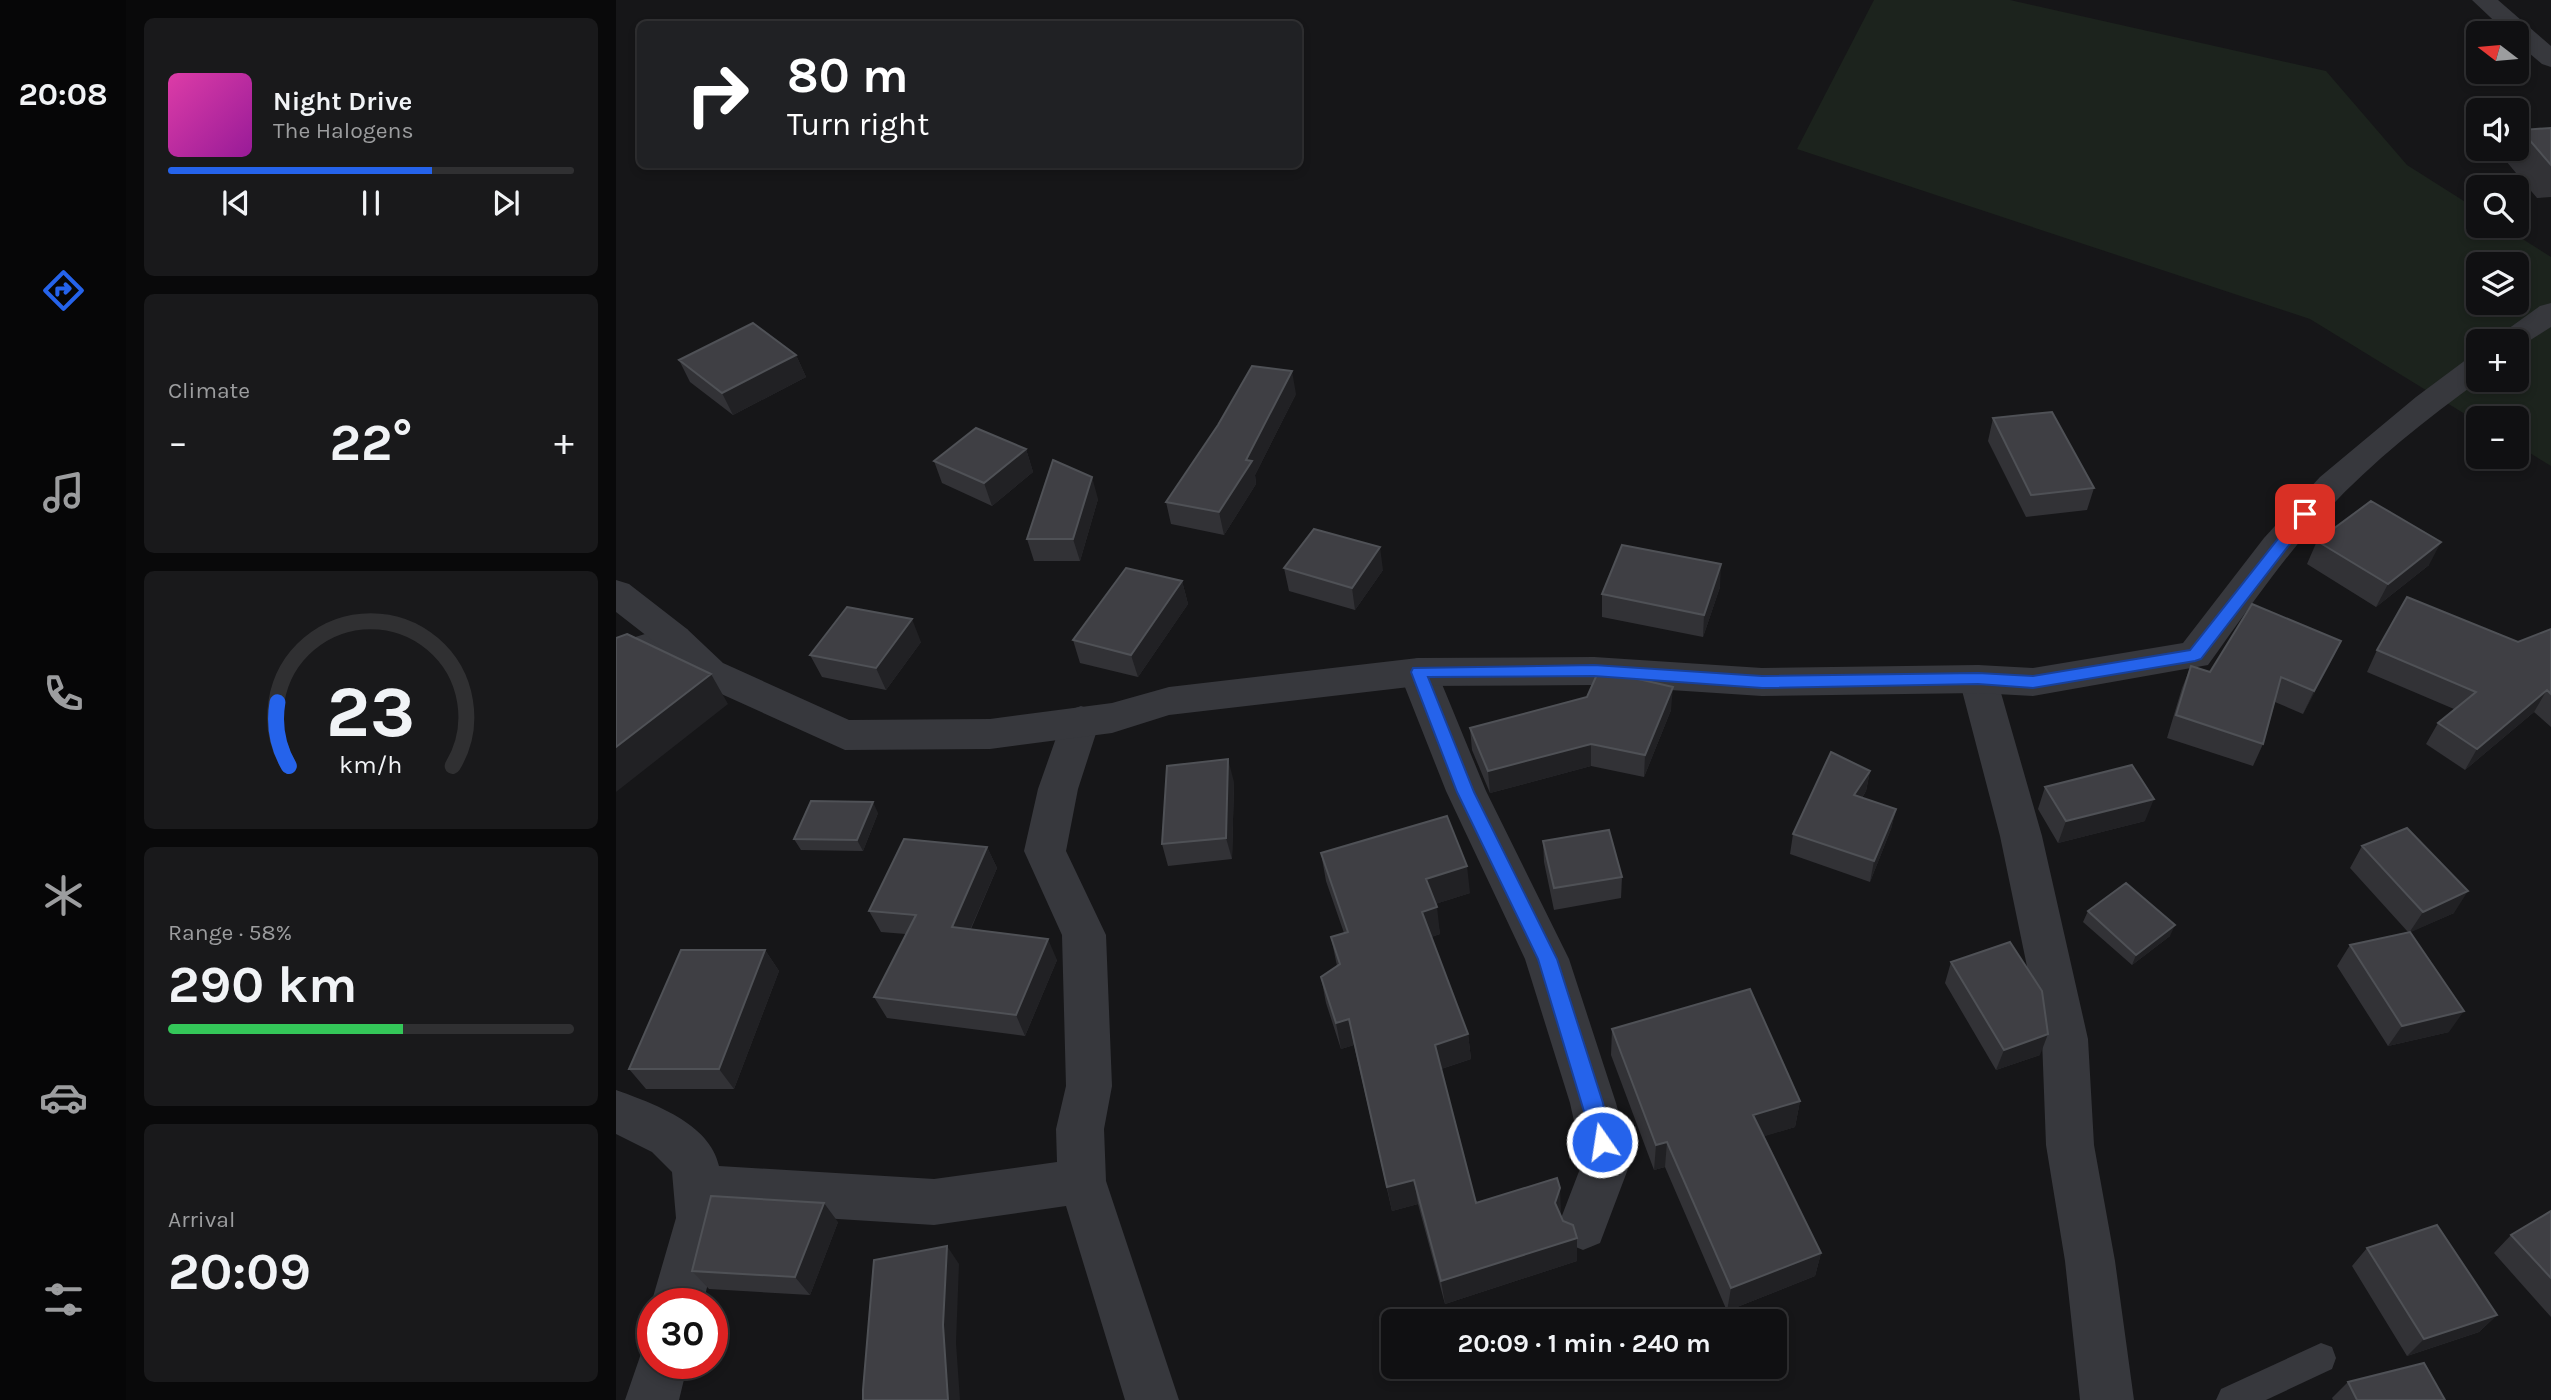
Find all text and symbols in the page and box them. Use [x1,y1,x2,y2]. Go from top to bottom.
north arrow [2466,21,2529,84]
map controls [2466,21,2529,469]
text: 80 m [787,47,909,104]
icon: right [672,49,763,140]
text: 20:08 [18,76,108,113]
text: Night Drive [273,86,412,117]
button: sound [2466,98,2529,161]
text: Turn right [787,106,929,143]
text: The Halogens [273,117,413,144]
button: search [2466,175,2529,238]
icon: previous [217,184,255,222]
icon: pause [352,184,390,222]
icon: next [487,184,525,222]
button: layers [2466,252,2529,315]
icon: directions [39,266,88,315]
button: + [2466,329,2529,392]
text: Climate [168,377,250,404]
button: − [2466,406,2529,469]
text: 22° [329,412,413,473]
text: − [168,420,188,465]
text: + [554,420,574,465]
icon: music [39,468,88,517]
pin [2275,484,2335,544]
icon: arrive [2286,495,2324,533]
icon: phone [39,669,88,718]
text: 23 [326,669,416,754]
text: km/h [339,750,403,779]
icon: climate [39,871,88,920]
text: Range · 58% [168,919,292,946]
text: 290 km [168,954,357,1015]
icon: car [39,1073,88,1122]
position arrow [1565,1105,1639,1179]
text: Arrival [168,1206,235,1233]
text: 20:09 [168,1241,311,1302]
icon: filters [39,1275,88,1324]
speed limit sign: 30 [637,1288,728,1379]
text: 20:09 · 1 min · 240 m [1457,1328,1711,1359]

